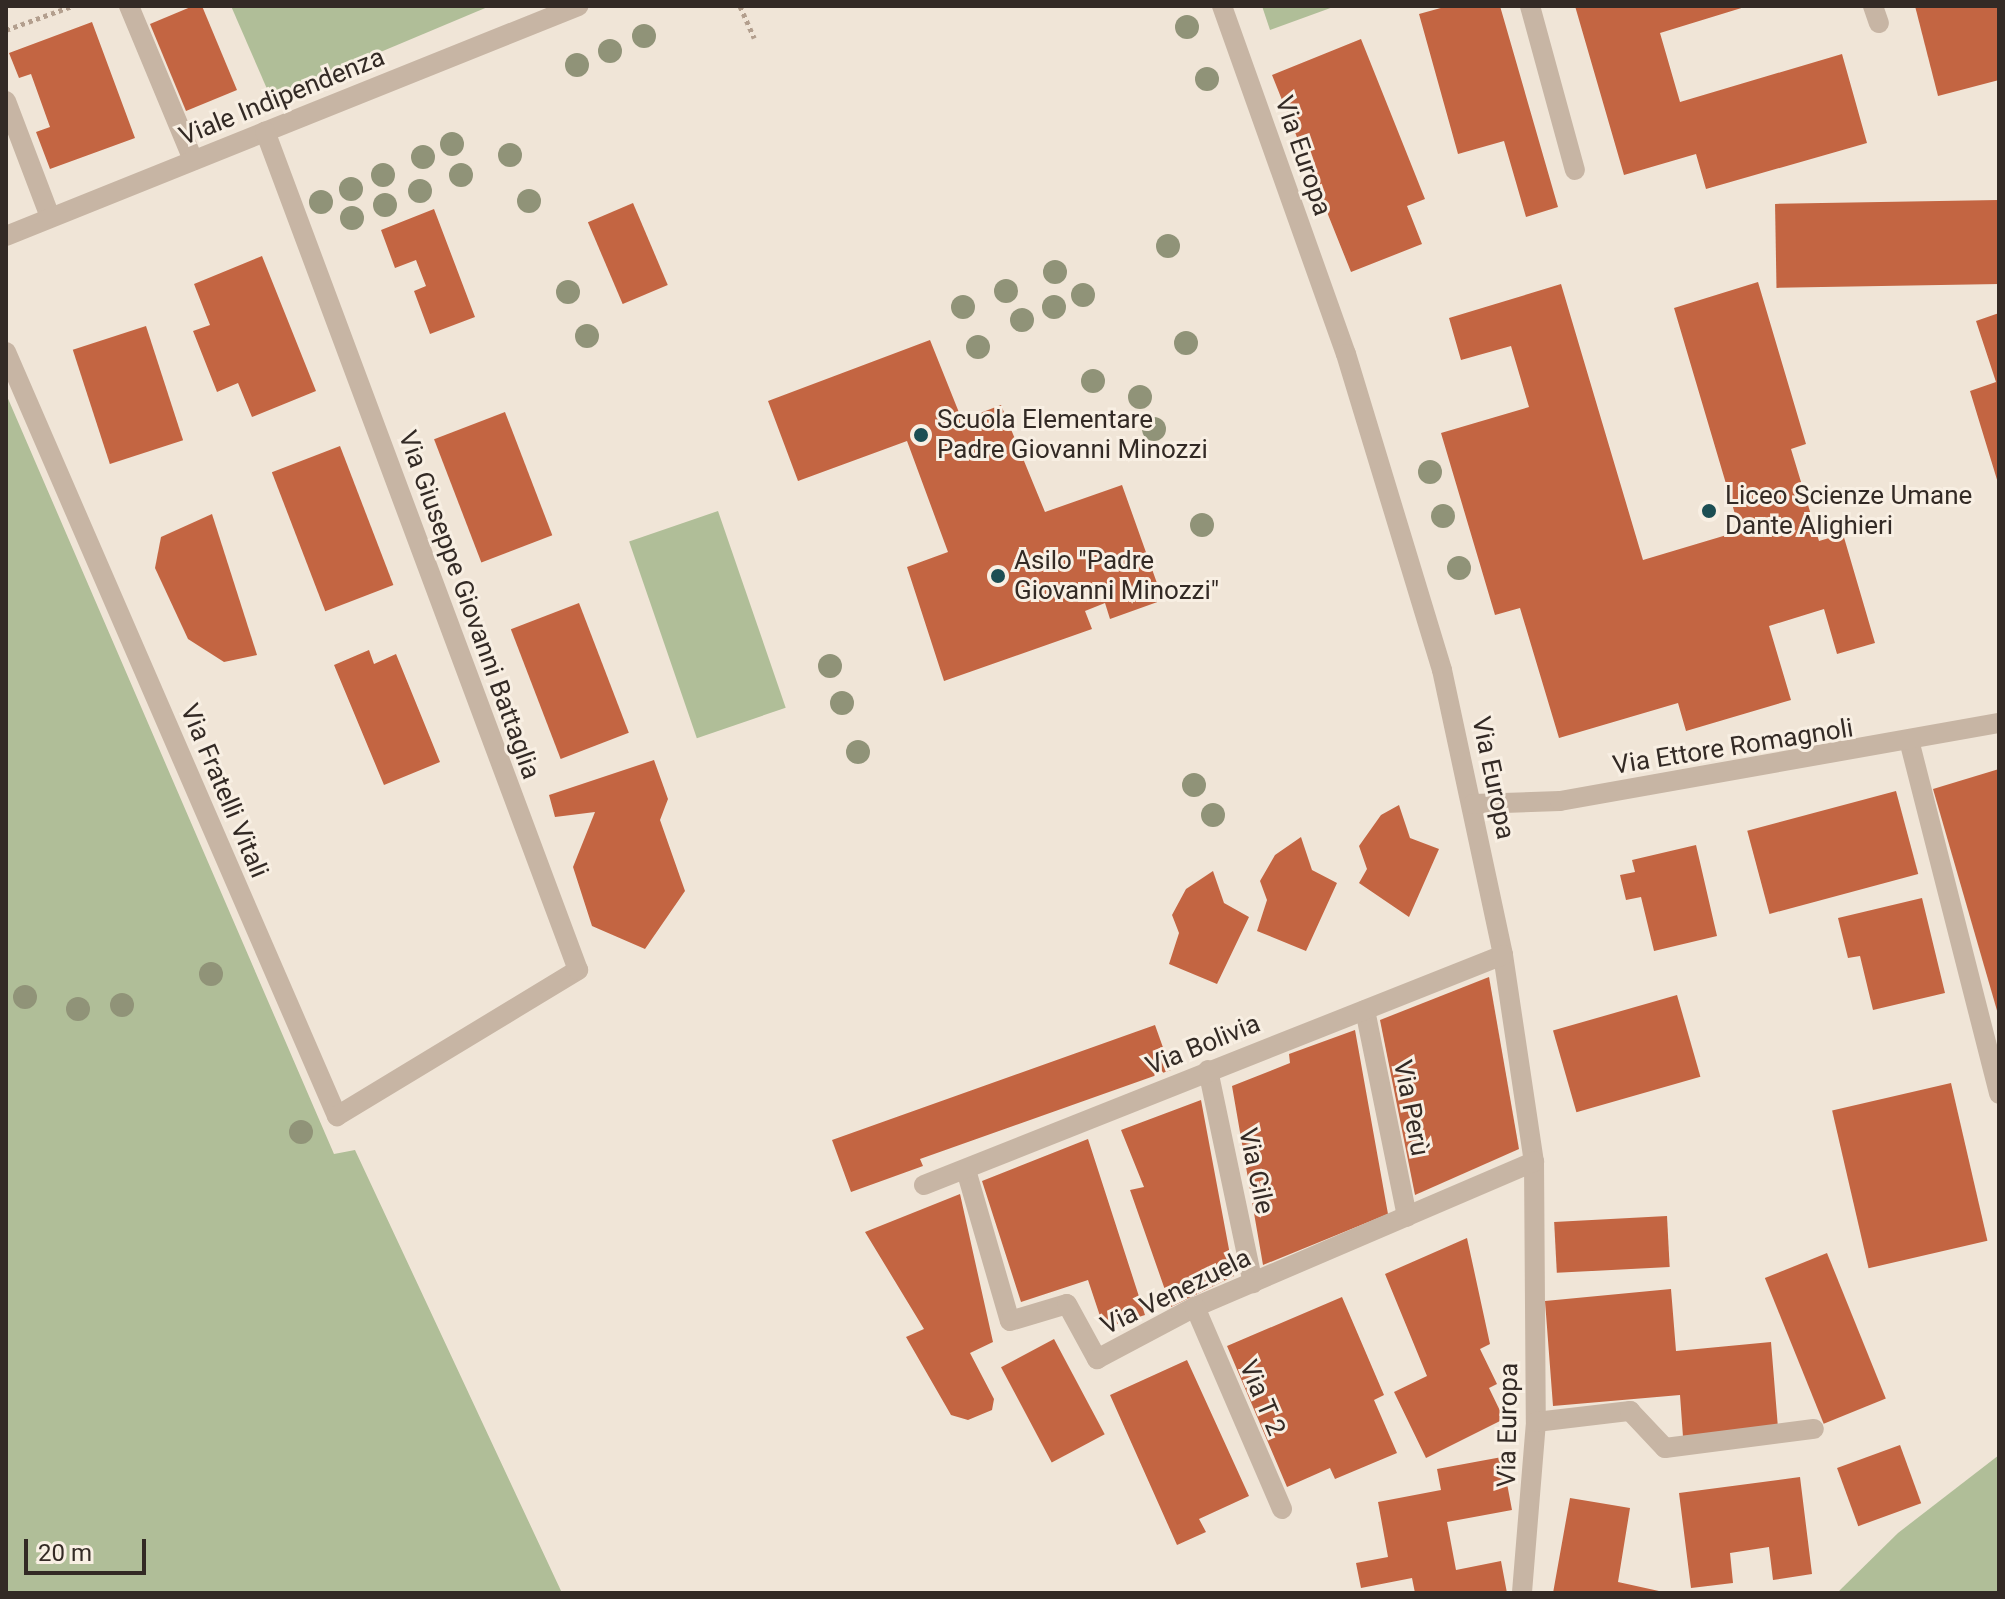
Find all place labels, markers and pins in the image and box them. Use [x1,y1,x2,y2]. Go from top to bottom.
place label: Scuola Elementare Padre Giovanni Minozzi [937,404,1208,466]
marker: Scuola Elementare Padre Giovanni Minozzi [912,426,930,444]
place label: Liceo Scienze Umane Dante Alighieri [1725,480,1972,542]
marker: Liceo Scienze Umane Dante Alighieri [1700,502,1718,520]
place label: Asilo "Padre Giovanni Minozzi" [1014,545,1219,606]
marker: Asilo "Padre Giovanni Minozzi" [989,567,1007,585]

